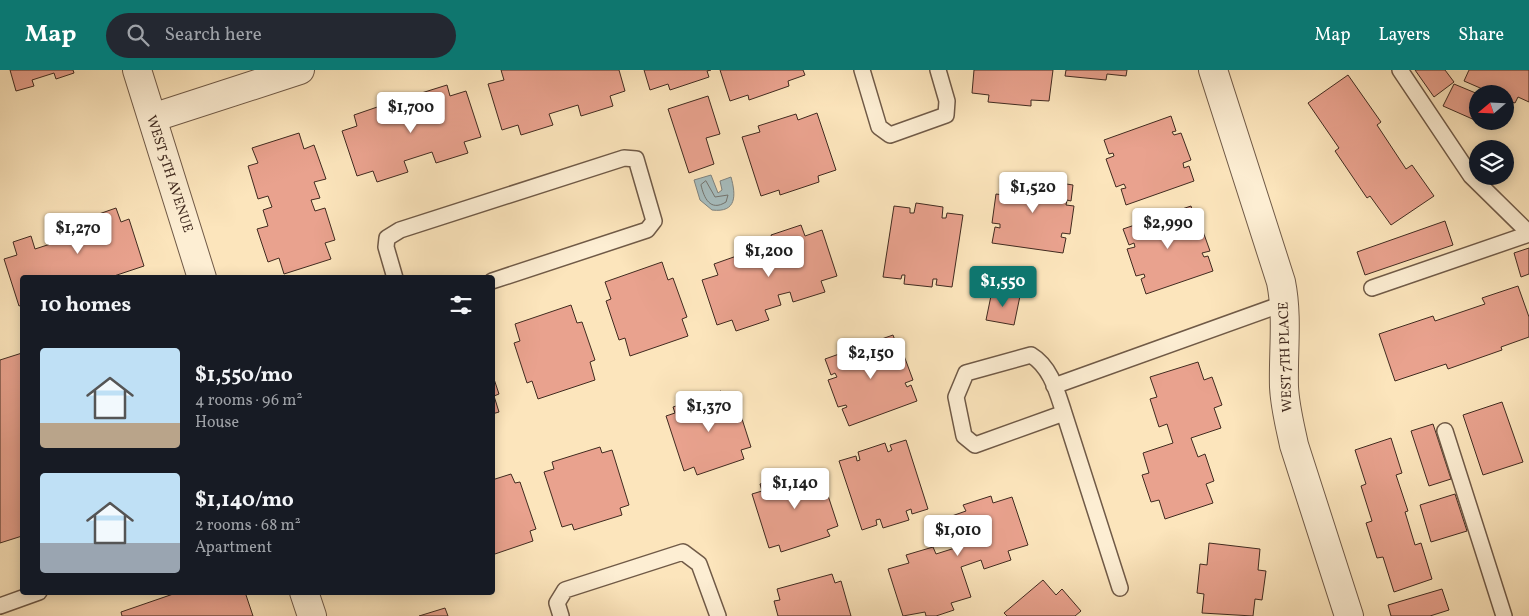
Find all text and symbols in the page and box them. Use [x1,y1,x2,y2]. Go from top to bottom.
search box [106,13,456,58]
text: Map [25,18,76,52]
icon: search [124,21,152,49]
text: Search here [164,22,262,48]
text: Map [1314,23,1350,48]
text: Layers [1378,23,1430,48]
text: Share [1458,23,1504,48]
north arrow [1469,85,1514,130]
map controls [1469,85,1514,185]
pin: $1,700 [370,92,452,134]
text: $1,700 [388,97,434,119]
street label: WEST 5TH AVENUE [141,113,197,235]
button: layers [1469,140,1514,185]
pin: $1,520 [992,172,1074,214]
text: $1,520 [1010,177,1056,199]
pin: $2,990 [1127,208,1209,250]
pin: $1,270 [37,212,119,255]
text: $2,990 [1143,213,1193,235]
text: $1,270 [55,218,101,240]
pin: $1,200 [728,236,810,278]
text: $1,200 [745,241,793,263]
pin: $1,550 [962,266,1044,308]
text: $1,550 [981,271,1025,293]
text: 10 homes [40,291,131,320]
icon: filters [447,291,475,319]
street label: WEST 7TH PLACE [1275,301,1297,413]
pin: $2,150 [830,338,912,380]
text: $2,150 [848,343,894,365]
text: $1,550/mo [195,361,293,390]
icon: home [80,368,140,428]
text: 4 rooms · 96 m² [195,390,302,412]
pin: $1,370 [668,390,750,433]
text: $1,370 [687,396,731,418]
text: House [195,412,239,434]
pin: $1,140 [754,468,836,510]
text: $1,140 [772,473,818,495]
text: $1,140/mo [195,486,294,515]
icon: home [80,493,140,553]
pin: $1,010 [917,514,999,557]
text: 2 rooms · 68 m² [195,515,301,537]
text: $1,010 [935,520,981,542]
text: Apartment [195,537,272,559]

